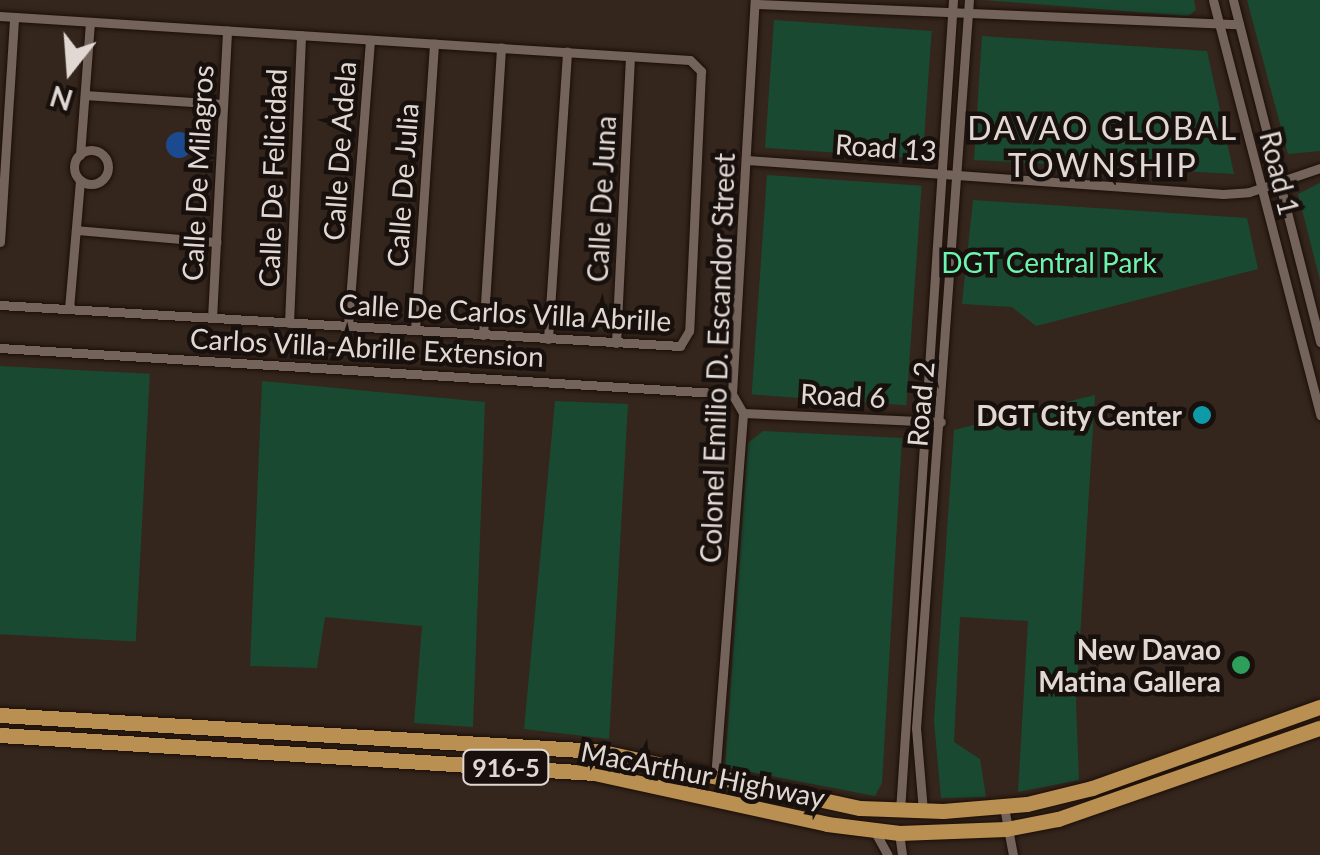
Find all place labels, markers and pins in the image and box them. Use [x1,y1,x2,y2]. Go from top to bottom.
place label: DGT City Center [975,398,1182,432]
marker: DGT City Center [1191,404,1213,426]
place label: New Davao Matina Gallera [1038,632,1221,698]
marker: New Davao Matina Gallera [1230,654,1252,676]

